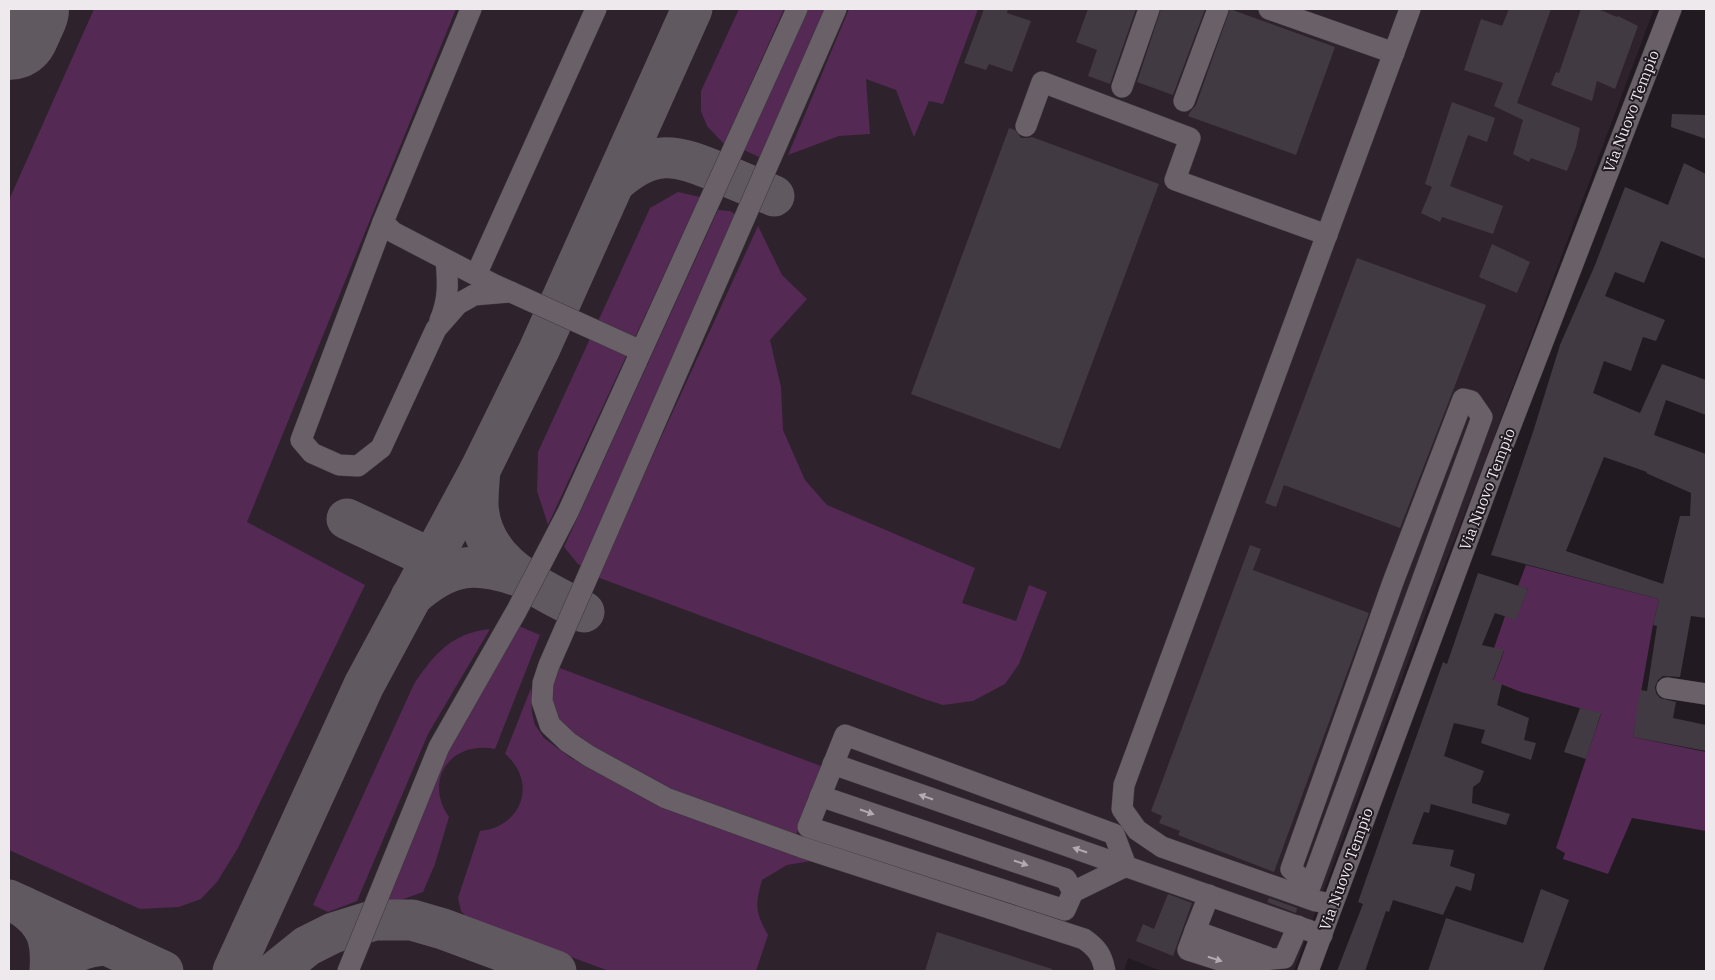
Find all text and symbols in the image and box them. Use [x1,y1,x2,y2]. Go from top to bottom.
street label: Via Nuovo Tempio [1599,47,1663,175]
street label: Via Nuovo Tempio [1455,425,1519,553]
one-way arrow [918,793,933,801]
street label: Via Nuovo Tempio [1315,805,1377,933]
one-way arrow [859,808,874,816]
one-way arrow [1072,846,1087,853]
one-way arrow [1013,860,1028,868]
one-way arrow [1207,955,1222,963]

